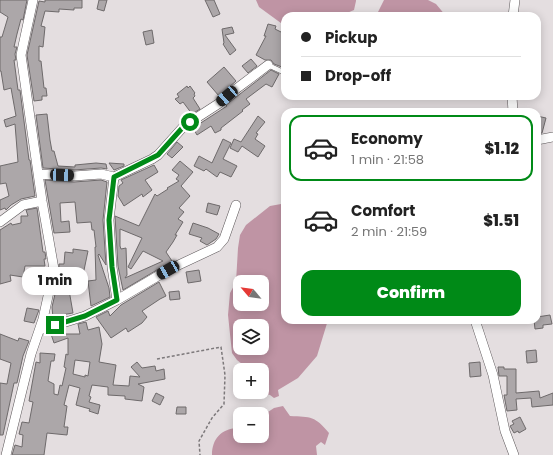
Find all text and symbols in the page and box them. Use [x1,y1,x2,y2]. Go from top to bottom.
text: Pickup [325,27,377,48]
text: Drop-off [325,65,391,86]
car [214,84,240,108]
route start [181,113,199,131]
text: Economy [351,128,423,149]
icon: car [303,130,339,166]
text: $1.12 [484,138,519,159]
text: 1 min · 21:58 [351,150,424,169]
car [50,169,74,181]
text: Comfort [351,200,415,221]
icon: car [303,202,339,238]
text: $1.51 [483,210,519,231]
text: 2 min · 21:59 [351,222,427,241]
car [155,259,181,281]
callout: 1 min [22,267,88,295]
button: Confirm [301,270,521,316]
text: 1 min [38,271,72,290]
north arrow [233,275,269,311]
map controls [233,275,269,443]
route end [46,316,64,334]
button: layers [233,319,269,355]
button: + [233,363,269,399]
button: − [233,407,269,443]

